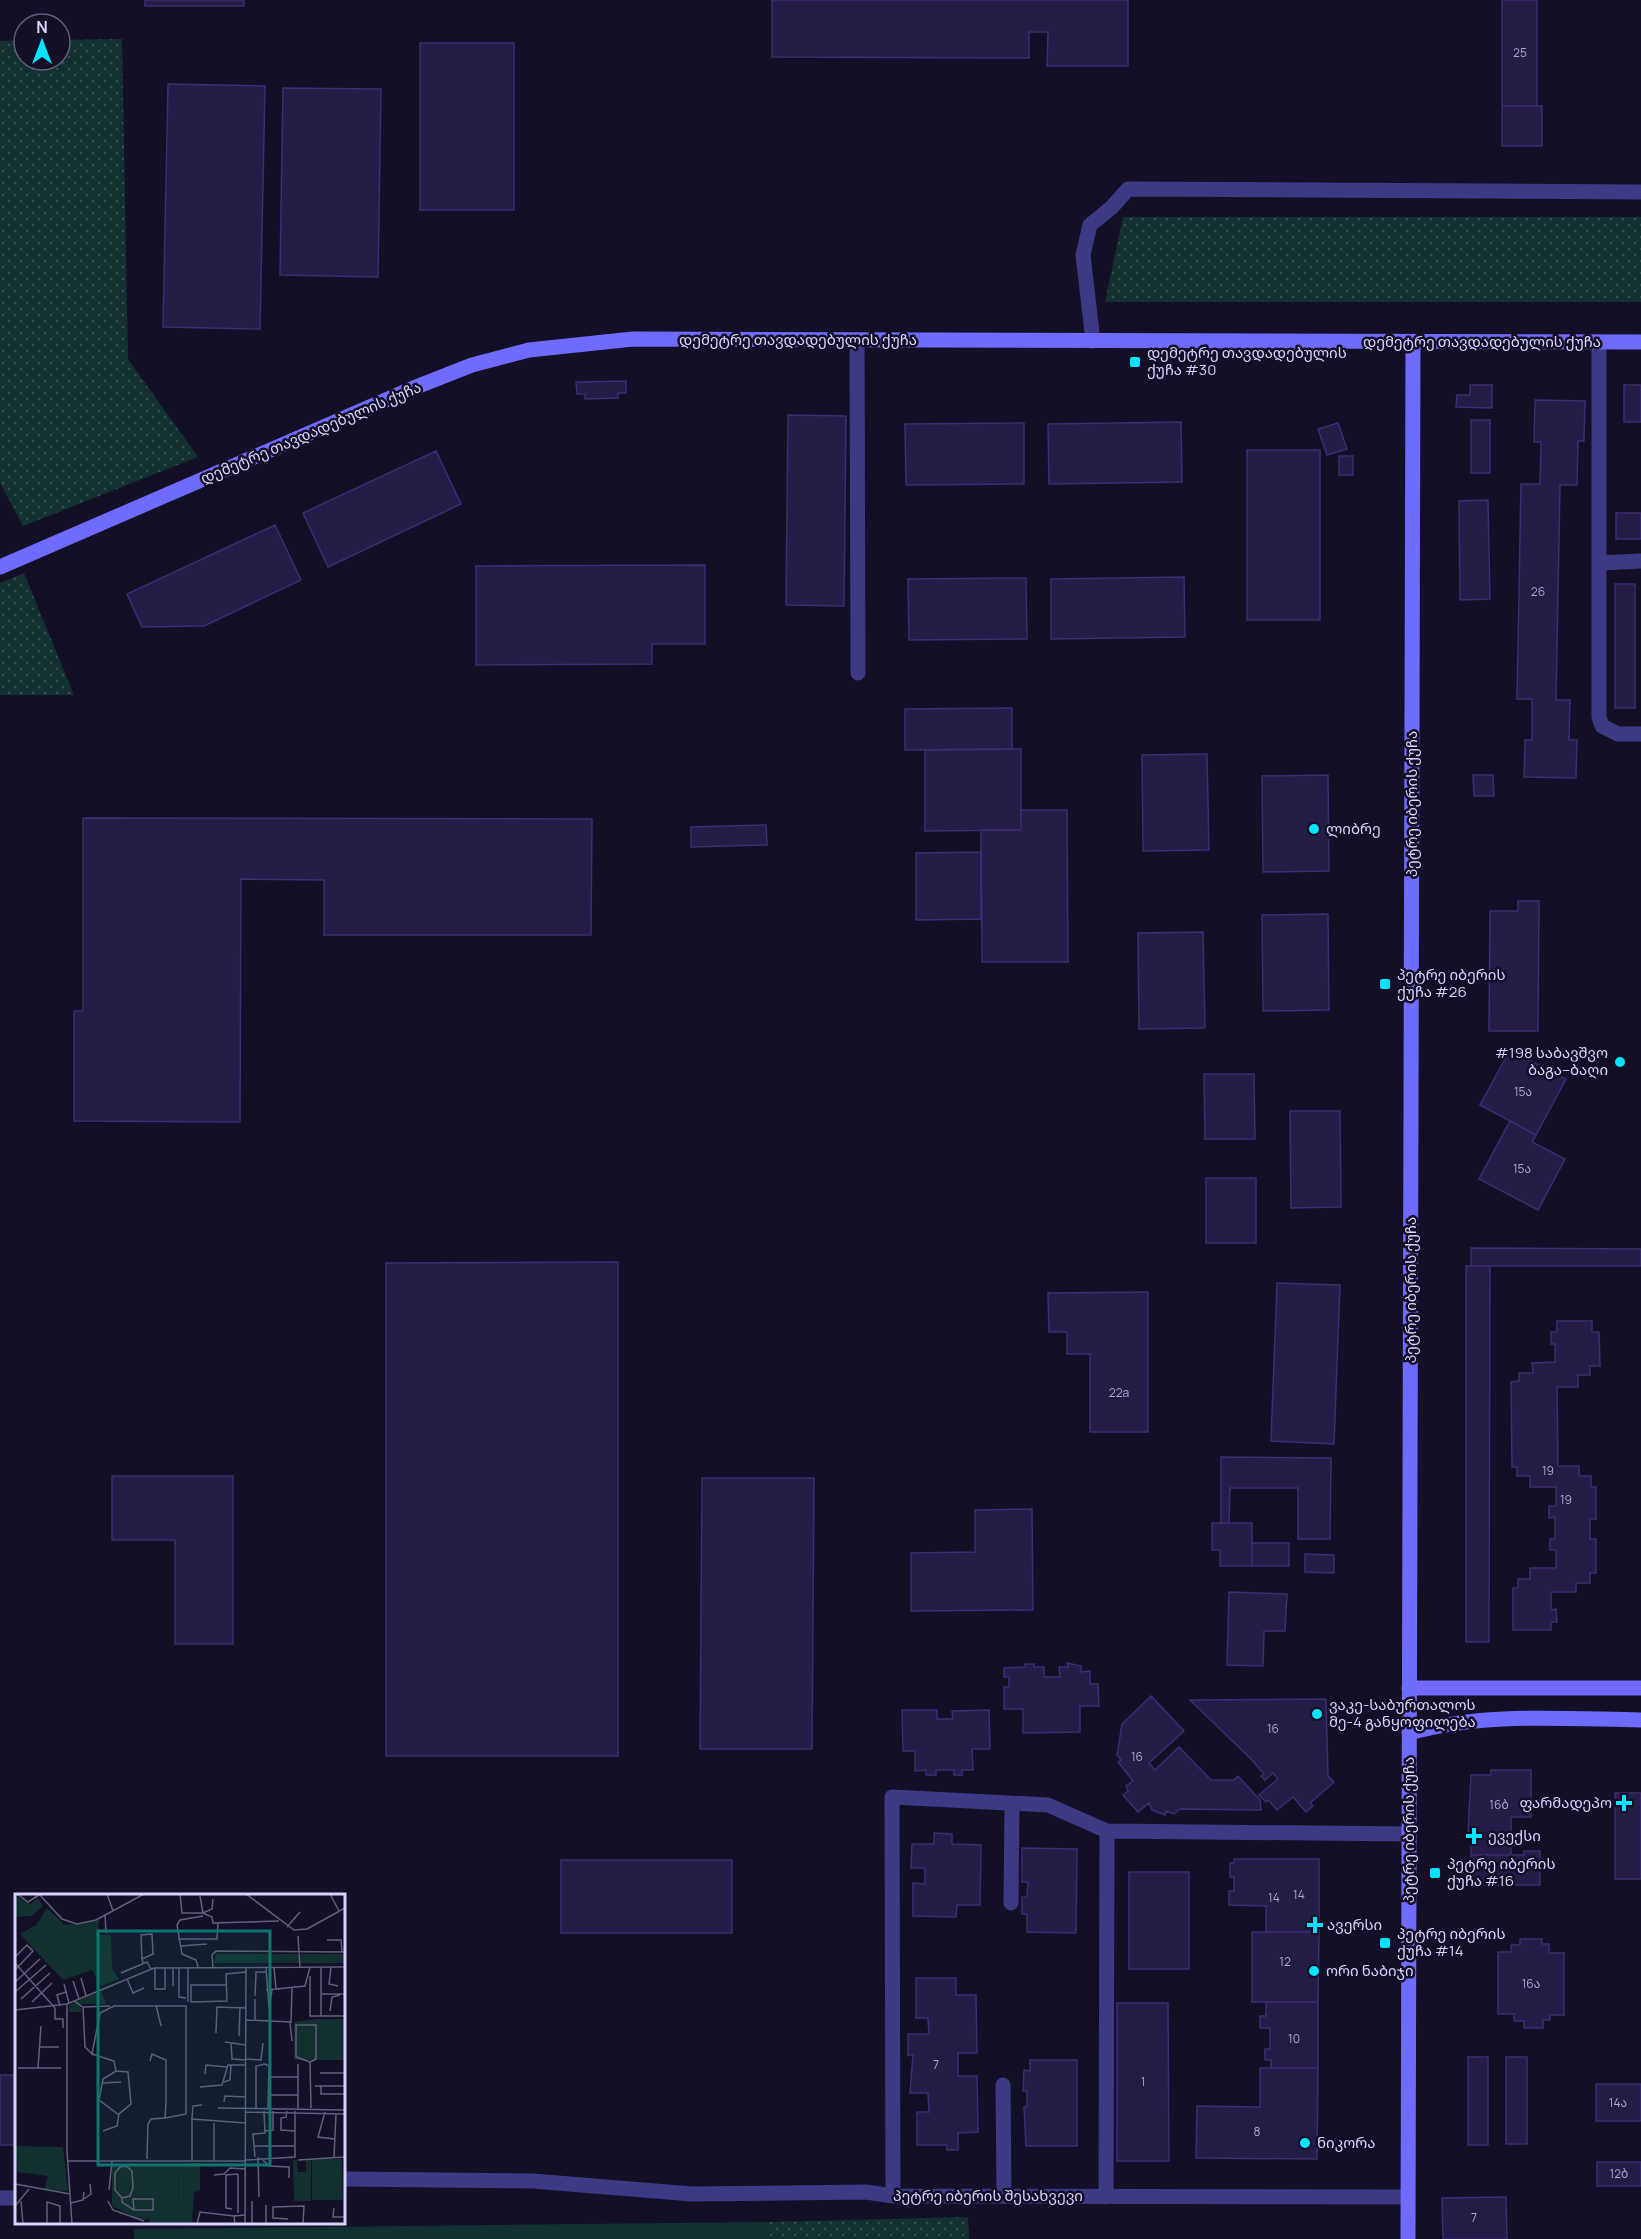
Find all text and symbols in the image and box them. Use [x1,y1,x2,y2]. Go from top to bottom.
north arrow [12,12,72,72]
text: N [36,16,48,38]
house number: 25 [1513,44,1527,61]
street label: დემეტრე თავდადებულის ქუჩა [679,329,917,350]
street label: დემეტრე თავდადებულის ქუჩა [1363,331,1601,352]
place label: დემეტრე თავდადებულის ქუჩა #30 [1147,342,1347,380]
marker: დემეტრე თავდადებულის ქუჩა #30 [1128,355,1142,369]
street label: დემეტრე თავდადებულის ქუჩა [197,376,424,489]
house number: 26 [1531,583,1545,600]
street label: პეტრე იბერის ქუჩა [1401,731,1422,877]
place label: ლიბრე [1326,818,1381,839]
marker: ლიბრე [1307,822,1321,836]
place label: პეტრე იბერის ქუჩა #26 [1397,964,1505,1002]
marker: პეტრე იბერის ქუჩა #26 [1378,977,1392,991]
place label: #198 საბავშვო ბაგა–ბაღი [1495,1042,1608,1080]
marker: #198 საბავშვო ბაგა–ბაღი [1613,1055,1627,1069]
house number: 15ა [1514,1083,1532,1100]
house number: 15ა [1513,1160,1531,1177]
street label: პეტრე იბერის ქუჩა [1400,1217,1421,1363]
house number: 22a [1109,1384,1129,1401]
house number: 19 [1542,1462,1554,1479]
house number: 19 [1560,1491,1572,1508]
place label: ვაკე-საბურთალოს მე-4 განყოფილება [1329,1694,1476,1732]
marker: ვაკე-საბურთალოს მე-4 განყოფილება [1310,1707,1324,1721]
house number: 16 [1267,1720,1279,1737]
house number: 16 [1131,1748,1143,1765]
street label: პეტრე იბერის ქუჩა [1398,1757,1419,1903]
place label: ფარმადეპო [1519,1792,1612,1813]
house number: 16ბ [1489,1796,1509,1813]
marker: ფარმადეპო [1617,1796,1631,1810]
place label: ევექსი [1488,1825,1541,1846]
marker: ევექსი [1465,1827,1483,1845]
place label: პეტრე იბერის ქუჩა #16 [1447,1853,1555,1891]
marker: პეტრე იბერის ქუჩა #16 [1428,1866,1442,1880]
house number: 14 [1293,1886,1305,1903]
house number: 14 [1268,1889,1280,1906]
inset map [15,1894,345,2224]
place label: ავერსი [1327,1914,1382,1935]
marker: ავერსი [1308,1918,1322,1932]
place label: პეტრე იბერის ქუჩა #14 [1397,1923,1505,1961]
marker: პეტრე იბერის ქუჩა #14 [1378,1936,1392,1950]
house number: 12 [1279,1953,1291,1970]
place label: ორი ნაბიჯი [1326,1960,1414,1981]
marker: ორი ნაბიჯი [1307,1964,1321,1978]
house number: 16ა [1522,1975,1540,1992]
house number: 10 [1288,2030,1300,2047]
house number: 7 [933,2056,939,2073]
house number: 1 [1141,2073,1145,2090]
house number: 14ა [1609,2094,1627,2111]
house number: 8 [1254,2123,1261,2140]
place label: ნიკორა [1317,2132,1376,2153]
marker: ნიკორა [1298,2136,1312,2150]
house number: 12ბ [1610,2165,1628,2182]
street label: პეტრე იბერის შესახვევი [893,2185,1083,2206]
house number: 7 [1471,2209,1477,2226]

